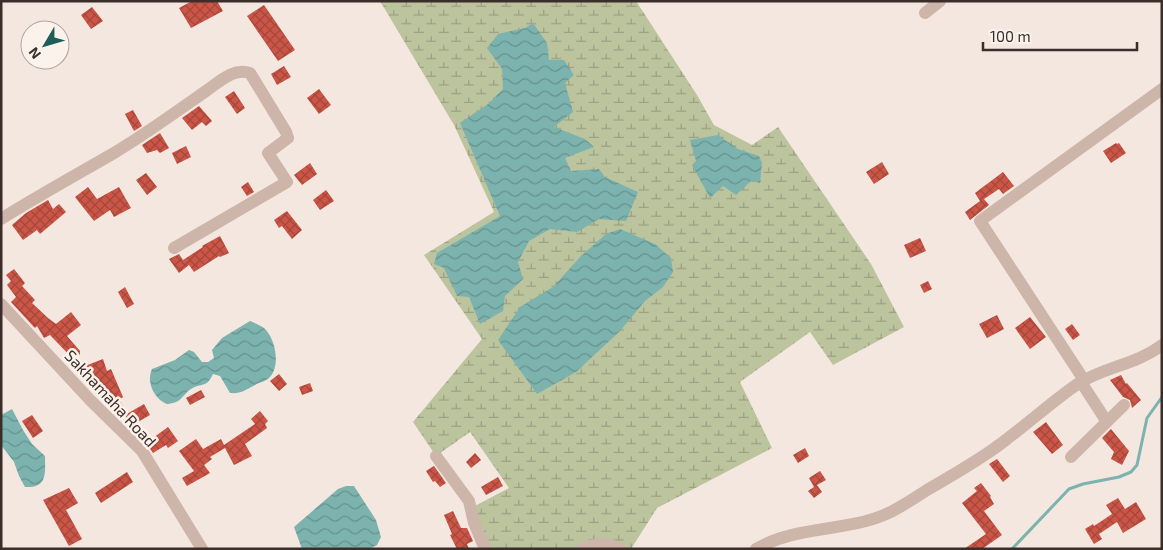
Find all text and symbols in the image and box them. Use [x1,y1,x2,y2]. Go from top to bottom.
north arrow [20,20,70,70]
scale bar [983,20,1137,52]
text: 100 m [990,27,1031,45]
text: N [25,44,44,63]
street label: Sakhamaha Road [61,346,161,450]

